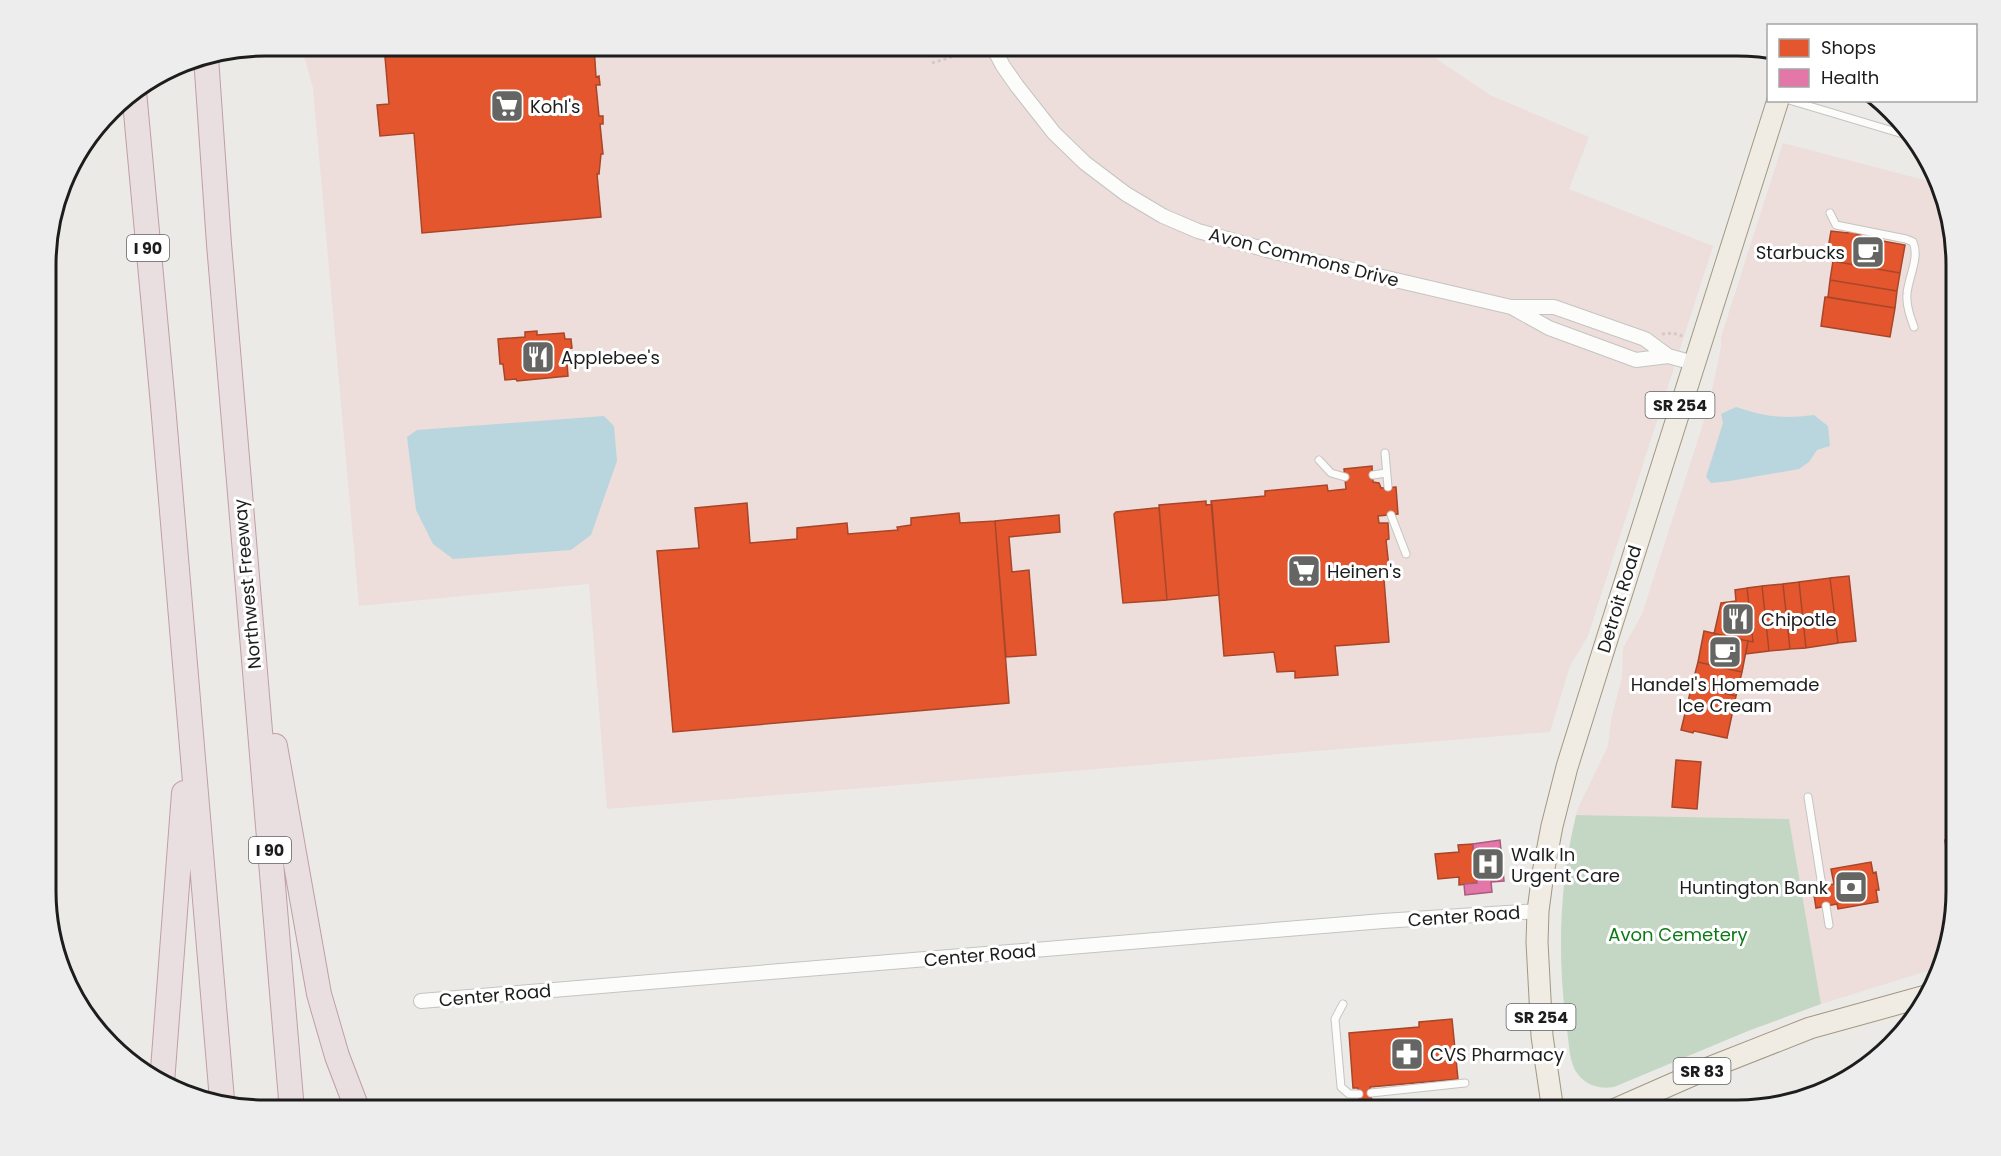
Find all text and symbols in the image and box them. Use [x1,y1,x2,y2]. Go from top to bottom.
legend [1767,24,1977,102]
text: Shops [1821,35,1876,60]
text: Health [1821,65,1879,90]
supermarket icon: Kohl's [489,88,525,124]
place label: Kohl's [530,94,581,119]
street label: Avon Commons Drive [1206,221,1402,293]
cafe icon: Starbucks [1850,234,1886,270]
road number: I 90 [127,235,169,261]
place label: Starbucks [1756,240,1845,265]
restaurant icon: Applebee's [520,339,556,375]
place label: Applebee's [561,345,660,370]
road number: SR 254 [1646,392,1714,418]
street label: Northwest Freeway [227,498,267,670]
street label: Detroit Road [1591,542,1647,656]
supermarket icon: Heinen's [1286,553,1322,589]
place label: Heinen's [1327,559,1402,584]
restaurant icon: Chipotle [1720,601,1756,637]
place label: Chipotle [1761,607,1837,632]
cafe icon: Handel's Homemade Ice Cream [1707,634,1743,670]
place label: Handel's Homemade Ice Cream [1631,672,1819,718]
road number: I 90 [249,837,291,863]
place label: Walk In Urgent Care [1511,842,1620,888]
hospital icon: Walk In Urgent Care [1470,846,1506,882]
bank icon: Huntington Bank [1833,869,1869,905]
place label: Huntington Bank [1679,875,1829,900]
street label: Center Road [1407,900,1521,932]
park label: Avon Cemetery [1608,922,1748,947]
street label: Center Road [923,938,1037,972]
street label: Center Road [438,978,552,1012]
road number: SR 254 [1506,1004,1576,1030]
pharmacy icon: CVS Pharmacy [1389,1036,1425,1072]
place label: CVS Pharmacy [1430,1042,1564,1067]
road number: SR 83 [1674,1058,1730,1084]

